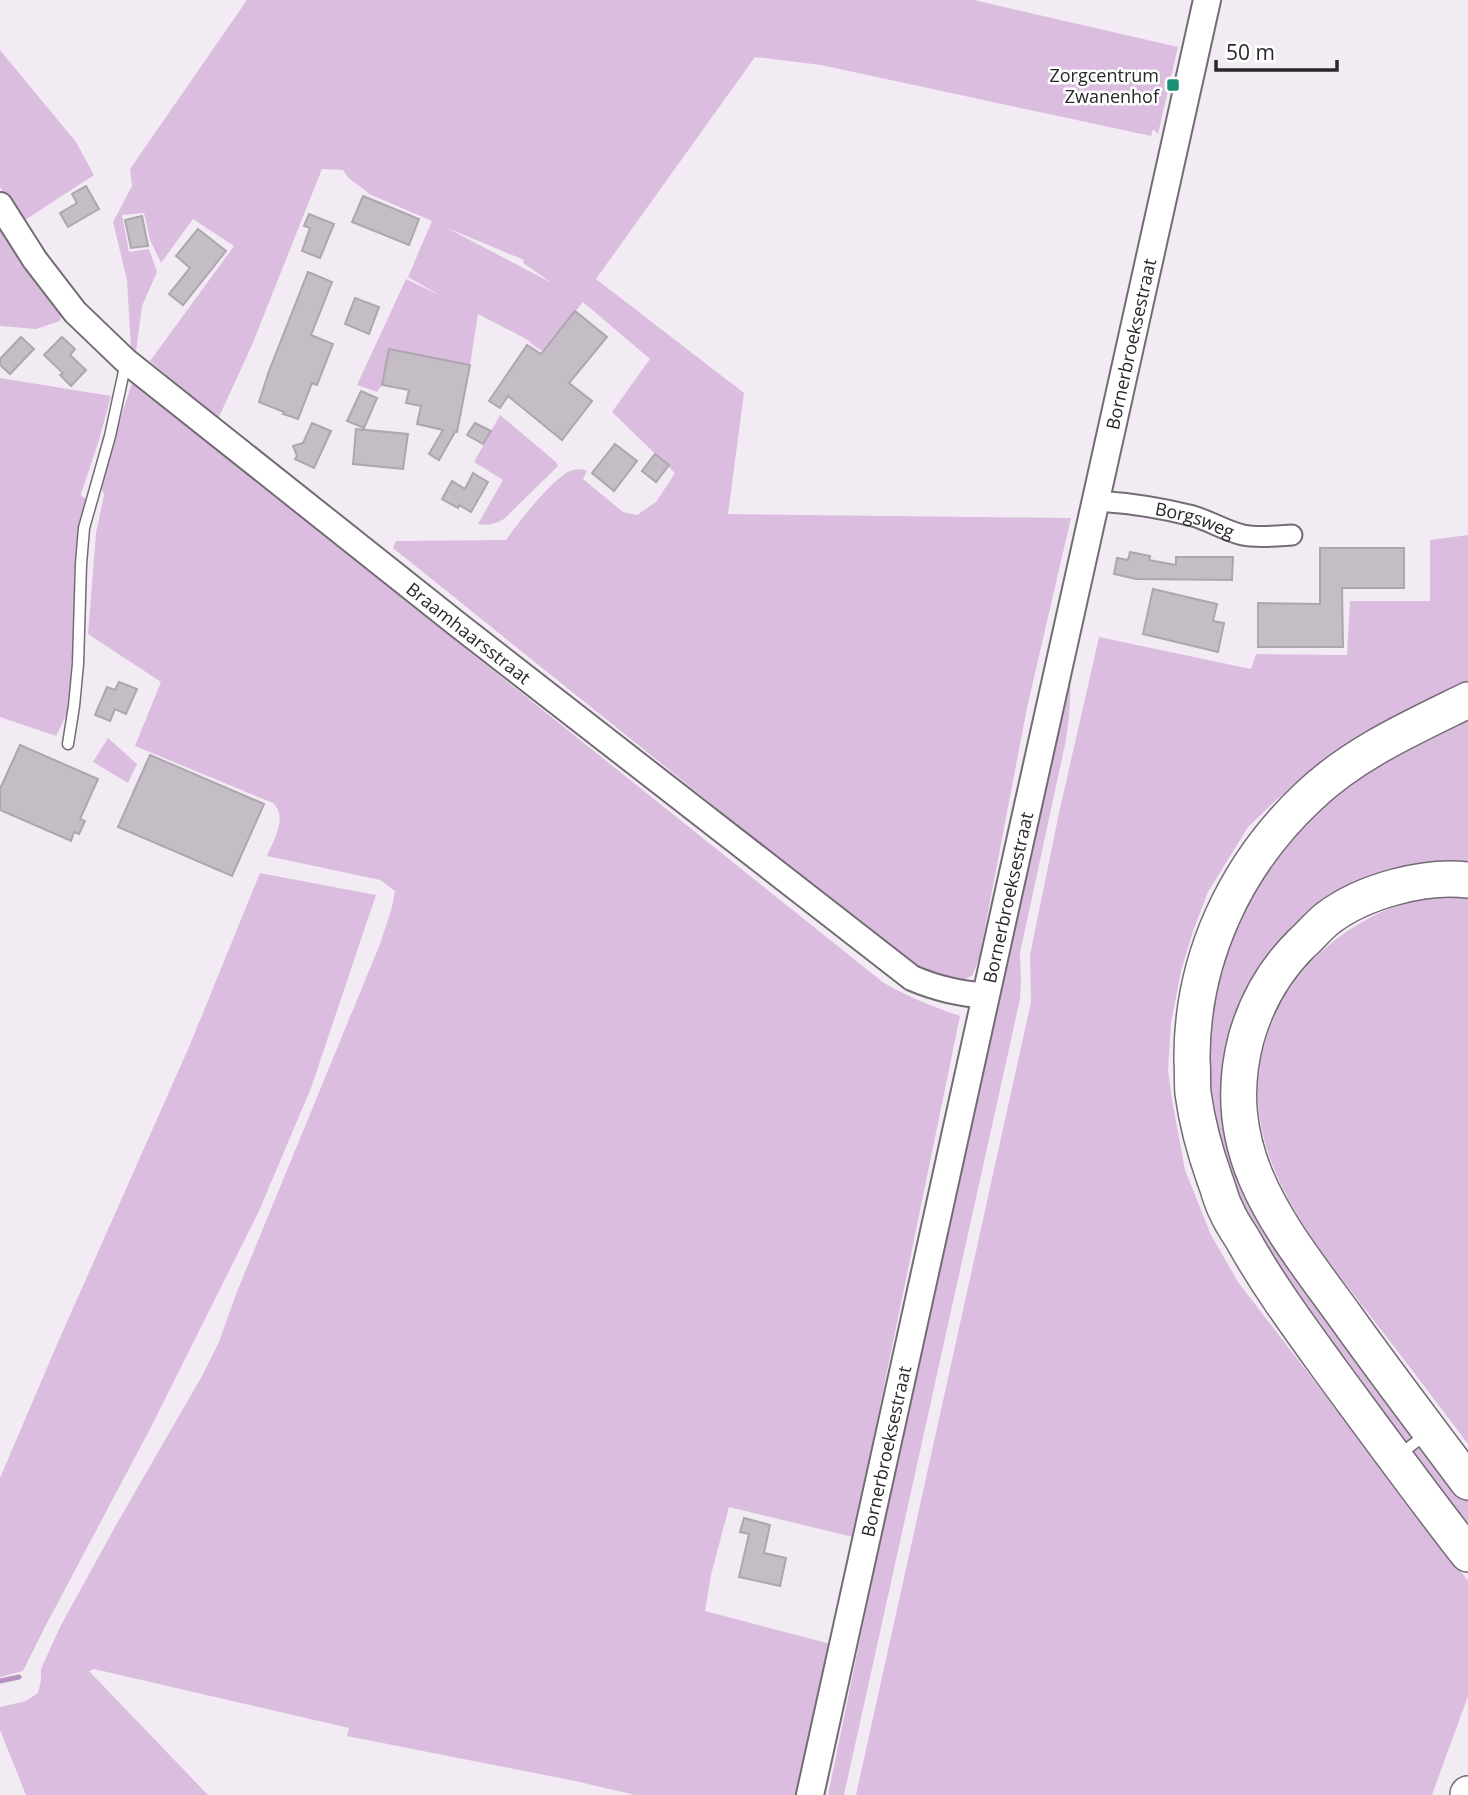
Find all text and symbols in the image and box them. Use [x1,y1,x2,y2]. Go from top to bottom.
scale bar [1216,28,1337,72]
text: 50 m [1226,38,1275,66]
place label: Zorgcentrum Zwanenhof [1049,63,1160,108]
marker: Zorgcentrum Zwanenhof [1165,77,1181,93]
street label: Bornerbroeksestraat [1100,256,1161,432]
street label: Borgsweg [1153,496,1238,544]
street label: Braamhaarsstraat [402,577,536,689]
street label: Bornerbroeksestraat [977,810,1038,985]
street label: Bornerbroeksestraat [855,1363,916,1539]

